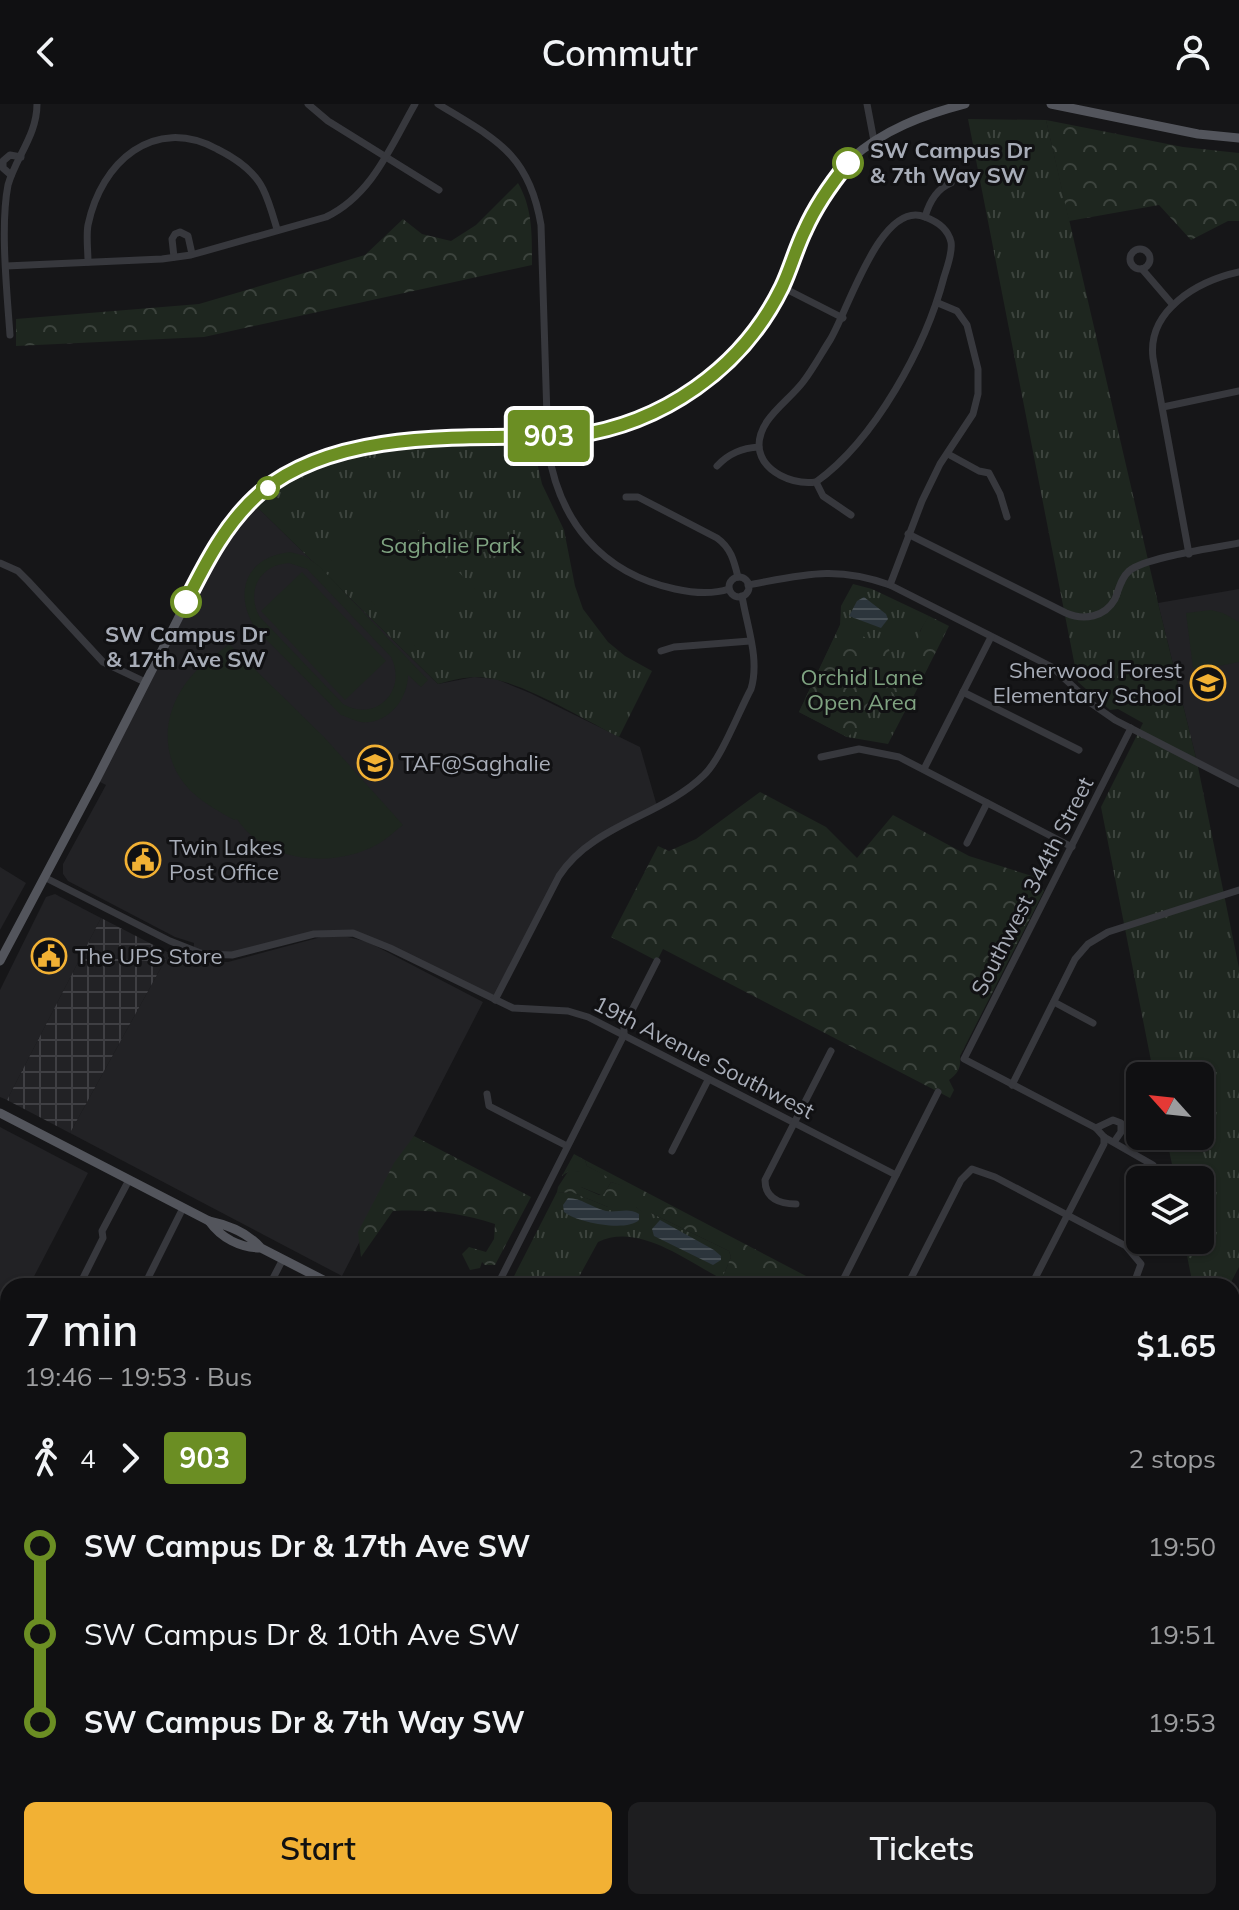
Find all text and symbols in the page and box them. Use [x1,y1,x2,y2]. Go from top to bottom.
icon: back [24,30,68,74]
text: Commutr [542,30,698,75]
icon: person [1171,30,1215,74]
place label: SW Campus Dr & 7th Way SW [870,136,1032,189]
marker: SW Campus Dr & 7th Way SW [833,148,863,178]
line badge: 903 [503,410,595,462]
text: 903 [524,418,574,453]
unlabelled marker [257,477,279,499]
park label: Saghalie Park [381,531,522,559]
marker: SW Campus Dr & 17th Ave SW [171,587,201,617]
place label: SW Campus Dr & 17th Ave SW [105,620,267,673]
place label: Sherwood Forest Elementary School [993,656,1182,709]
park label: Orchid Lane Open Area [801,663,923,716]
school or university icon: Sherwood Forest Elementary School [1189,664,1227,702]
school or university icon: TAF@Saghalie [356,744,394,782]
place label: TAF@Saghalie [401,749,551,777]
street label: Southwest 344th Street [965,772,1099,1000]
place label: Twin Lakes Post Office [169,833,283,886]
public building icon: Twin Lakes Post Office [124,841,162,879]
public building icon: The UPS Store [30,937,68,975]
place label: The UPS Store [75,942,222,970]
street label: 19th Avenue Southwest [589,989,819,1125]
north arrow [1126,1062,1214,1150]
map controls [1126,1062,1214,1254]
button: layers [1126,1166,1214,1254]
text: 7 min [24,1302,138,1357]
text: $1.65 [1137,1327,1216,1365]
text: 19:46 – 19:53 · Bus [24,1360,253,1393]
icon: walk [24,1436,68,1480]
icon: forward [108,1436,152,1480]
text: 903 [180,1440,230,1475]
text: 4 [80,1442,96,1475]
text: 2 stops [1129,1442,1216,1475]
text: SW Campus Dr & 17th Ave SW [84,1527,530,1565]
text: 19:50 [1148,1530,1216,1563]
text: SW Campus Dr & 10th Ave SW [84,1615,520,1653]
text: 19:51 [1148,1618,1216,1651]
text: SW Campus Dr & 7th Way SW [84,1703,525,1741]
text: 19:53 [1148,1706,1216,1739]
button: Start [24,1802,612,1894]
button: Tickets [628,1802,1216,1894]

